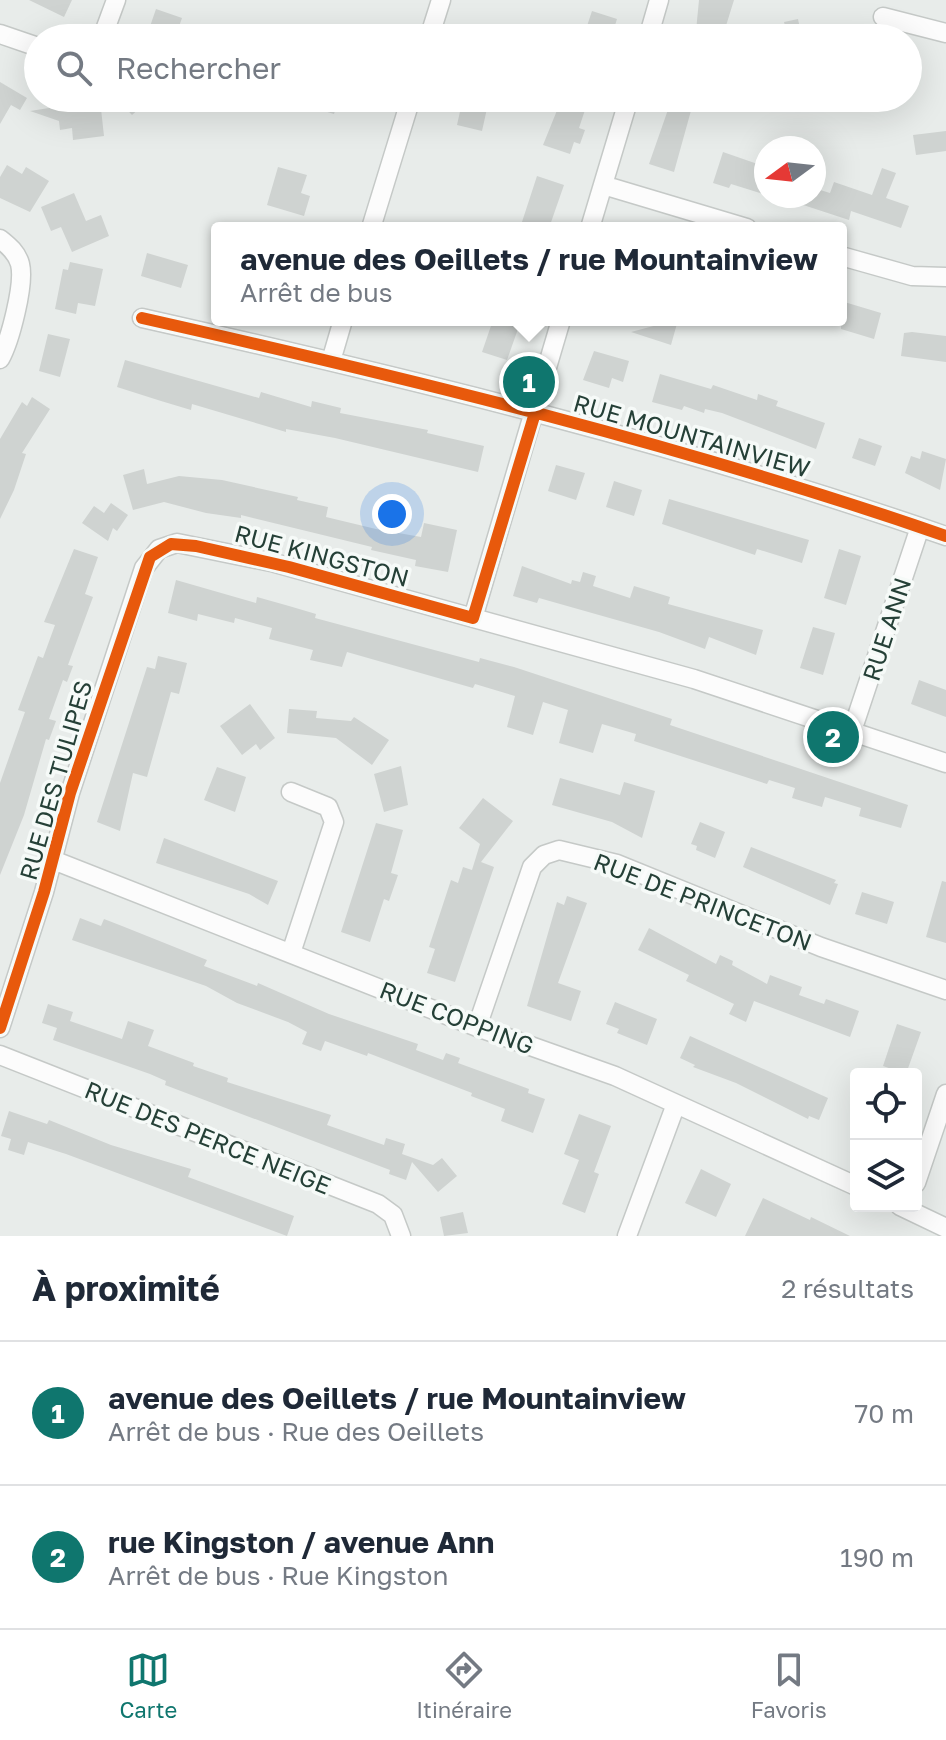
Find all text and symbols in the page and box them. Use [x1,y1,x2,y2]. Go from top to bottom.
search box [24,24,922,112]
icon: search [52,46,96,90]
text: Rechercher [116,50,281,86]
north arrow [754,136,826,208]
popup [211,222,847,326]
text: avenue des Oeillets / rue Mountainview [240,241,818,277]
text: Arrêt de bus [240,277,393,308]
pin: 1 [503,352,555,412]
street label: RUE MOUNTAINVIEW [570,387,814,483]
your location [372,494,412,534]
street label: RUE KINGSTON [232,518,412,592]
street label: RUE ANN [856,574,916,684]
street label: RUE DES TULIPES [13,677,97,883]
pin: 2 [807,707,859,767]
street label: RUE DE PRINCETON [590,846,816,956]
street label: RUE COPPING [376,974,538,1060]
map controls [850,1068,922,1212]
button: locate [850,1068,922,1140]
street label: RUE DES PERCE NEIGE [81,1074,335,1200]
button: layers [850,1140,922,1212]
text: À proximité [32,1268,220,1308]
text: 2 résultats [781,1273,914,1304]
text: avenue des Oeillets / rue Mountainview [108,1380,686,1416]
text: 1 [51,1398,65,1429]
text: 70 m [855,1398,914,1429]
text: Arrêt de bus · Rue des Oeillets [108,1416,484,1447]
text: rue Kingston / avenue Ann [108,1524,494,1560]
text: 2 [50,1542,66,1573]
text: 190 m [840,1542,914,1573]
text: Arrêt de bus · Rue Kingston [108,1560,448,1591]
tab: Carte [119,1648,177,1723]
tab: Itinéraire [416,1648,512,1723]
tab: Favoris [751,1648,827,1723]

